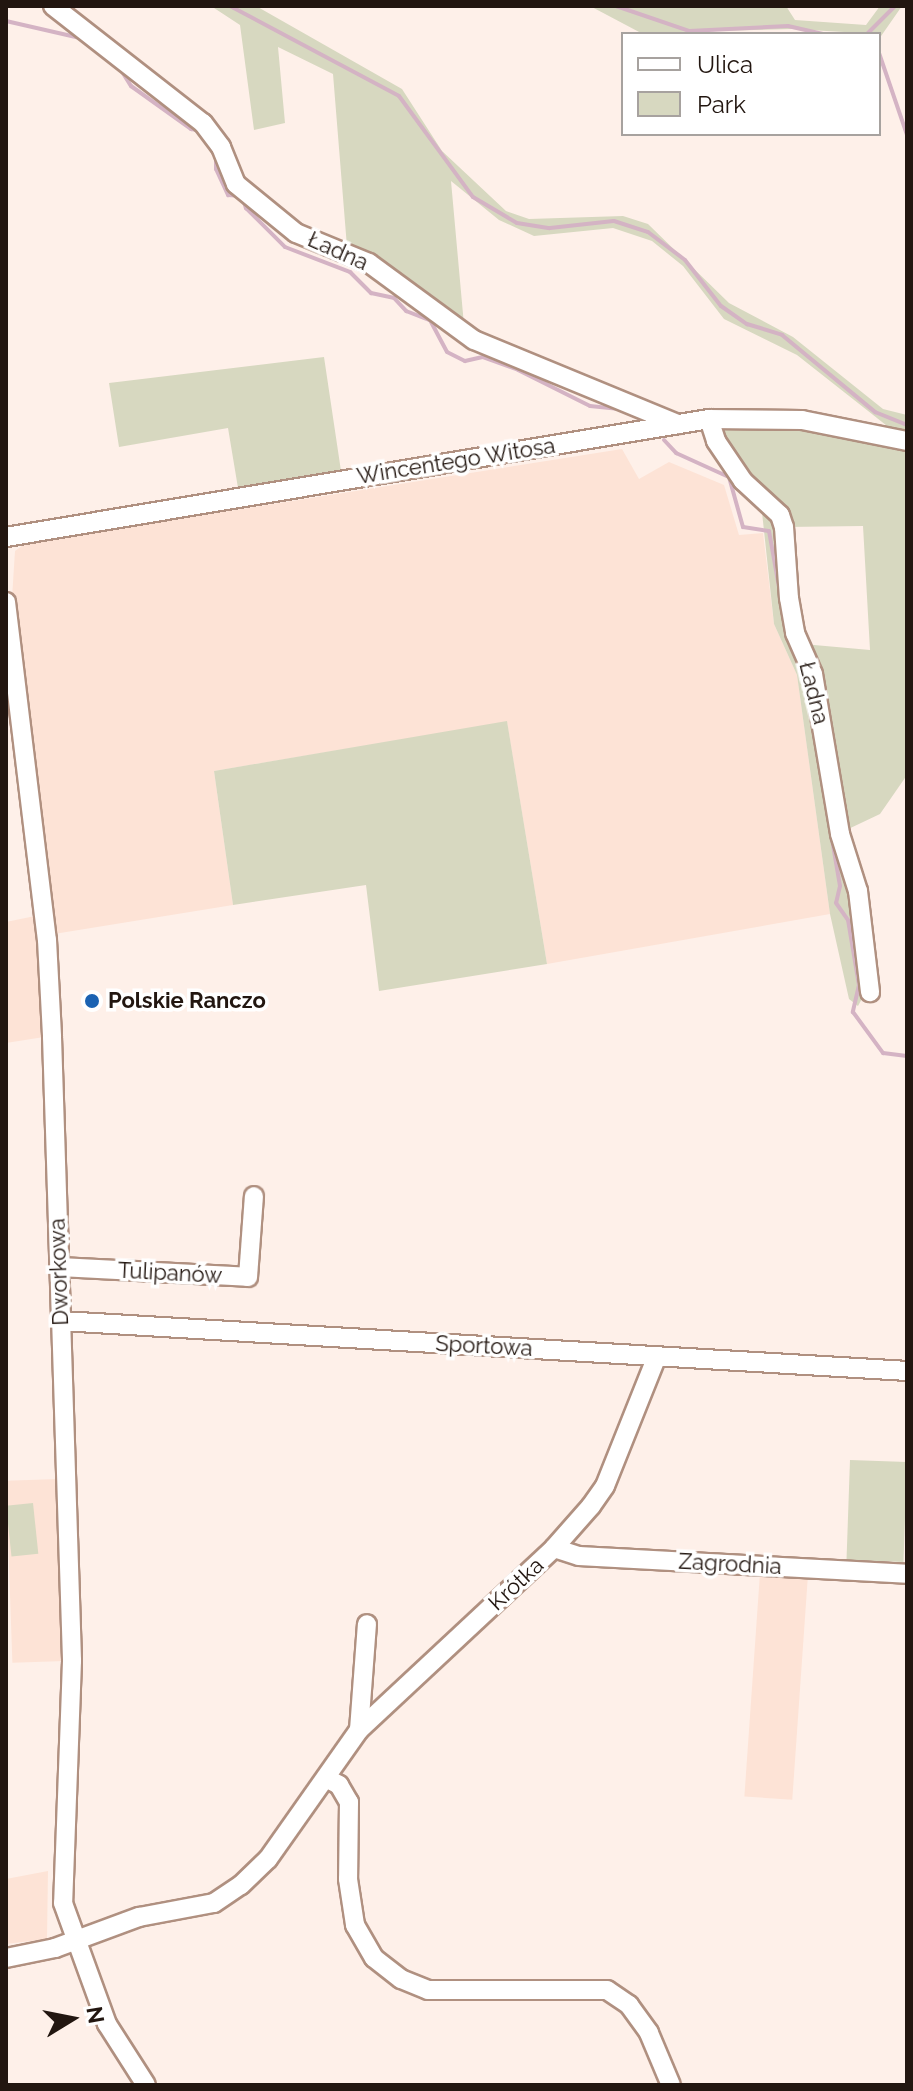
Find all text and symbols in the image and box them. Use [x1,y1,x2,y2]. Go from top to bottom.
legend [621,32,881,136]
text: Ulica [697,50,753,79]
text: Park [697,90,746,119]
street label: Ładna [304,226,372,276]
street label: Wincentego Witosa [355,432,557,490]
street label: Ładna [794,659,834,727]
place label: Polskie Ranczo [108,988,266,1014]
marker: Polskie Ranczo [83,992,101,1010]
street label: Dworkowa [44,1218,74,1326]
street label: Tulipanów [117,1257,223,1289]
street label: Sportowa [435,1330,533,1362]
street label: Zagrodnia [678,1548,782,1580]
street label: Krótka [483,1552,549,1616]
north arrow [32,1979,112,2059]
text: N [81,2004,110,2025]

